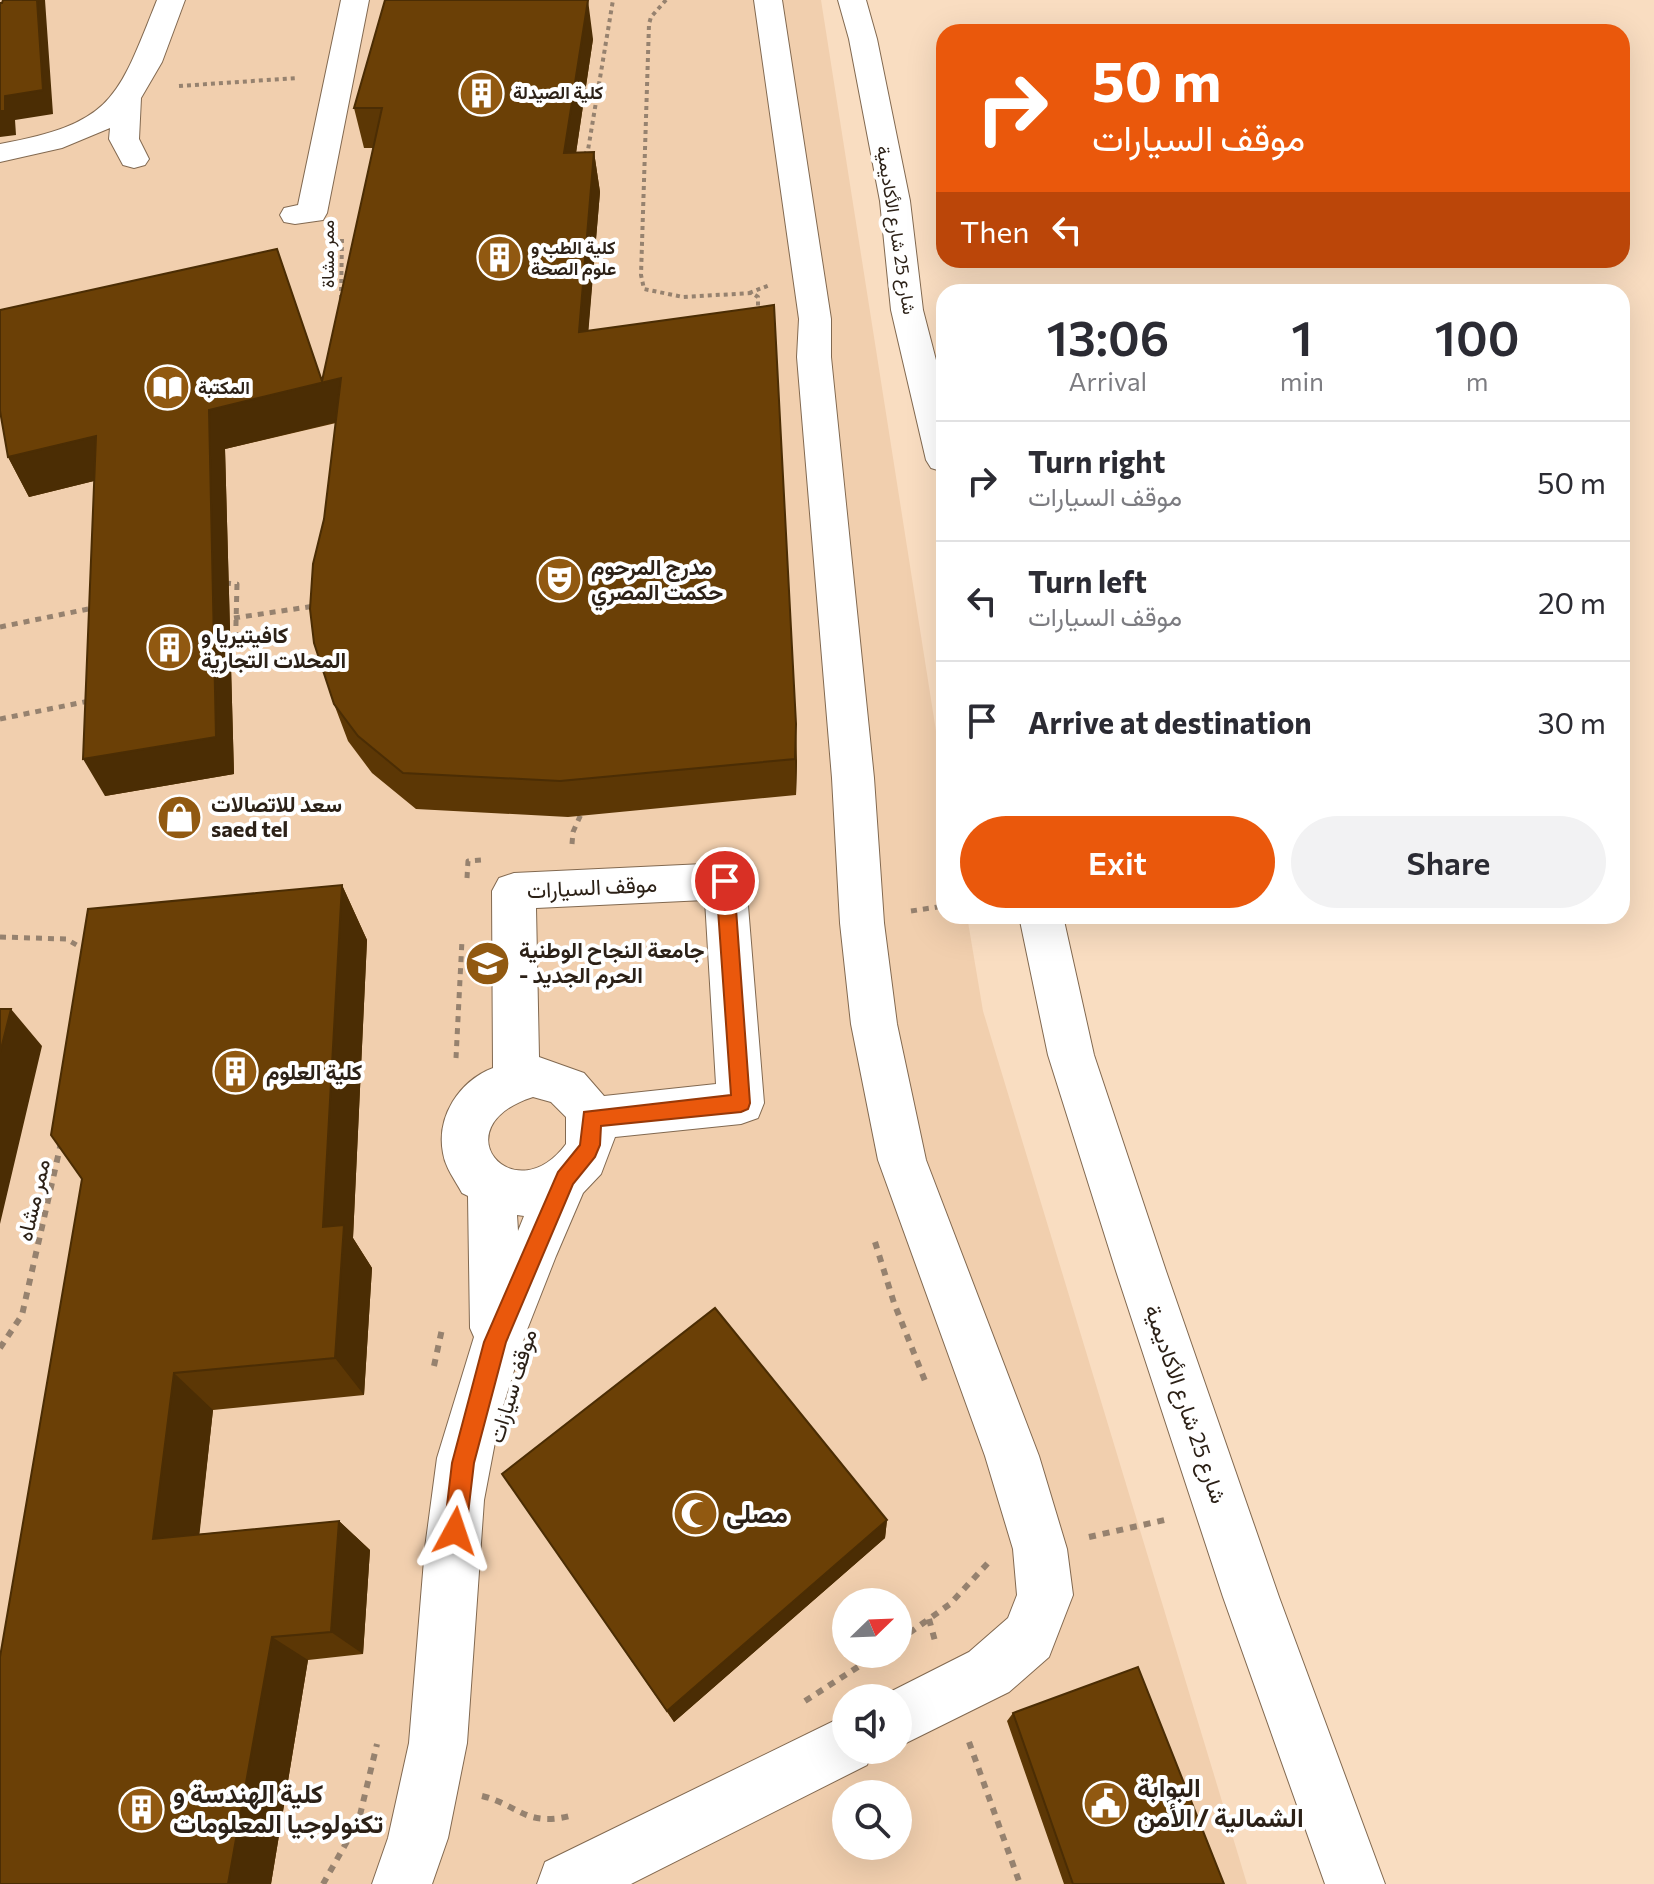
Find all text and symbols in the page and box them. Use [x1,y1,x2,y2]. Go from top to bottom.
text: 50 m [1092,45,1221,114]
icon: right [960,56,1064,160]
building icon: كلية الصيدلة [458,69,506,117]
place label: كلية الصيدلة [513,81,603,104]
text: موقف السيارات [1092,114,1305,158]
street label: شارع 25 شارع الأكاديمية [871,144,921,316]
icon: left [1045,208,1089,252]
text: Then [960,212,1029,249]
street label: ممر مشاة [316,220,339,288]
building icon: كلية الطب و علوم الصحة [476,234,524,282]
place label: كلية الطب و علوم الصحة [531,236,616,281]
text: 13:06 [1047,307,1169,366]
text: 1 [1291,307,1313,366]
text: 100 [1435,307,1519,366]
library icon: المكتبة [143,364,191,412]
text: Arrival [1069,365,1147,396]
text: min [1280,365,1324,396]
text: m [1466,365,1488,396]
place label: المكتبة [198,376,250,399]
text: Turn right [1028,442,1165,479]
icon: right [960,459,1004,503]
text: 50 m [1537,463,1606,500]
text: موقف السيارات [1028,480,1182,511]
place label: مدرج المرحوم حكمت المصري [591,553,723,611]
theatre icon: مدرج المرحوم حكمت المصري [536,556,584,604]
text: Turn left [1028,562,1147,599]
icon: left [960,579,1004,623]
text: 20 m [1538,583,1606,620]
text: موقف السيارات [1028,600,1182,631]
place label: كافيتيريا و المحلات التجارية [201,621,346,674]
building icon: كافيتيريا و المحلات التجارية [146,624,194,672]
icon: arrive [960,699,1004,743]
text: Arrive at destination [1028,703,1312,740]
text: 30 m [1537,703,1606,740]
place label: سعد للاتصالات saed tel [211,790,342,842]
shop icon: سعد للاتصالات saed tel [156,793,204,841]
button: Exit [960,816,1275,908]
button: Share [1291,816,1606,908]
pin [691,847,759,915]
icon: arrive [703,859,747,903]
street label: موقف السيارات [526,870,658,904]
place label: جامعة النجاح الوطنية - الحرم الجديد [519,936,705,990]
school or university icon: جامعة النجاح الوطنية - الحرم الجديد [464,939,512,987]
building icon: كلية العلوم [211,1048,259,1096]
place label: كلية العلوم [266,1058,362,1087]
street label: ممر مشاه [10,1156,56,1244]
street label: شارع 25 شارع الأكاديمية [1138,1301,1233,1507]
street label: موقف سيارات [481,1326,543,1446]
position arrow [413,1489,497,1573]
mosque icon: مصلى [671,1490,719,1538]
place label: مصلى [726,1497,788,1530]
north arrow [832,1588,912,1668]
map controls [832,1588,912,1860]
button: sound [832,1684,912,1764]
place label: البوابة الشمالية / الأمن [1137,1771,1304,1834]
place label: كلية الهندسة و تكنولوجيا المعلومات [173,1777,383,1840]
public building icon: البوابة الشمالية / الأمن [1082,1779,1130,1827]
button: search [832,1780,912,1860]
building icon: كلية الهندسة و تكنولوجيا المعلومات [118,1785,166,1833]

